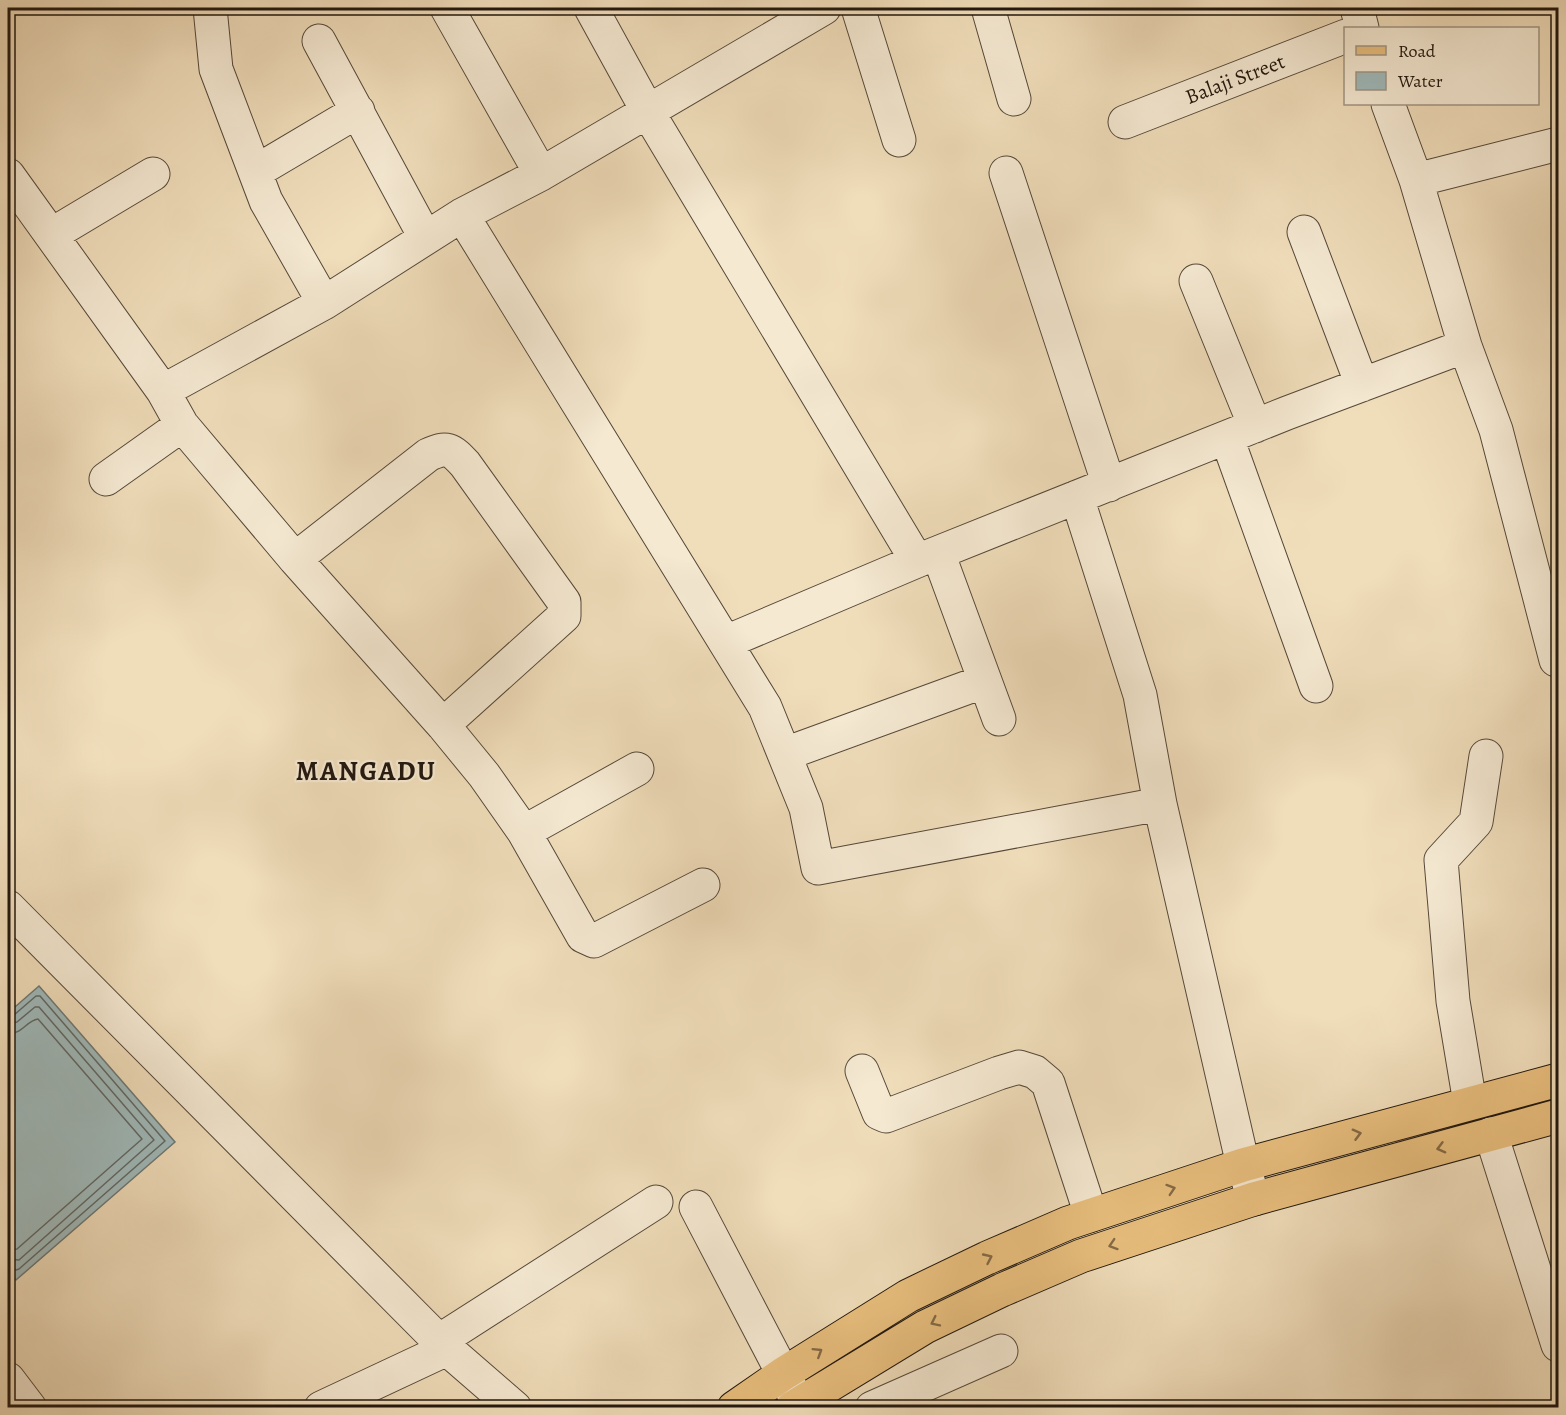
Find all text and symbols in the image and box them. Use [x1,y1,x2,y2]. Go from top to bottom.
legend [1344,27,1539,105]
text: Road [1398,39,1436,63]
street label: Balaji Street [1181,47,1289,111]
text: Water [1397,69,1443,93]
district label: MANGADU [296,753,436,789]
one-way arrow [1352,1129,1362,1141]
one-way arrow [1436,1141,1447,1153]
one-way arrow [1165,1184,1175,1197]
one-way arrow [1108,1238,1119,1251]
one-way arrow [982,1253,993,1265]
one-way arrow [930,1315,941,1327]
one-way arrow [812,1348,822,1360]

